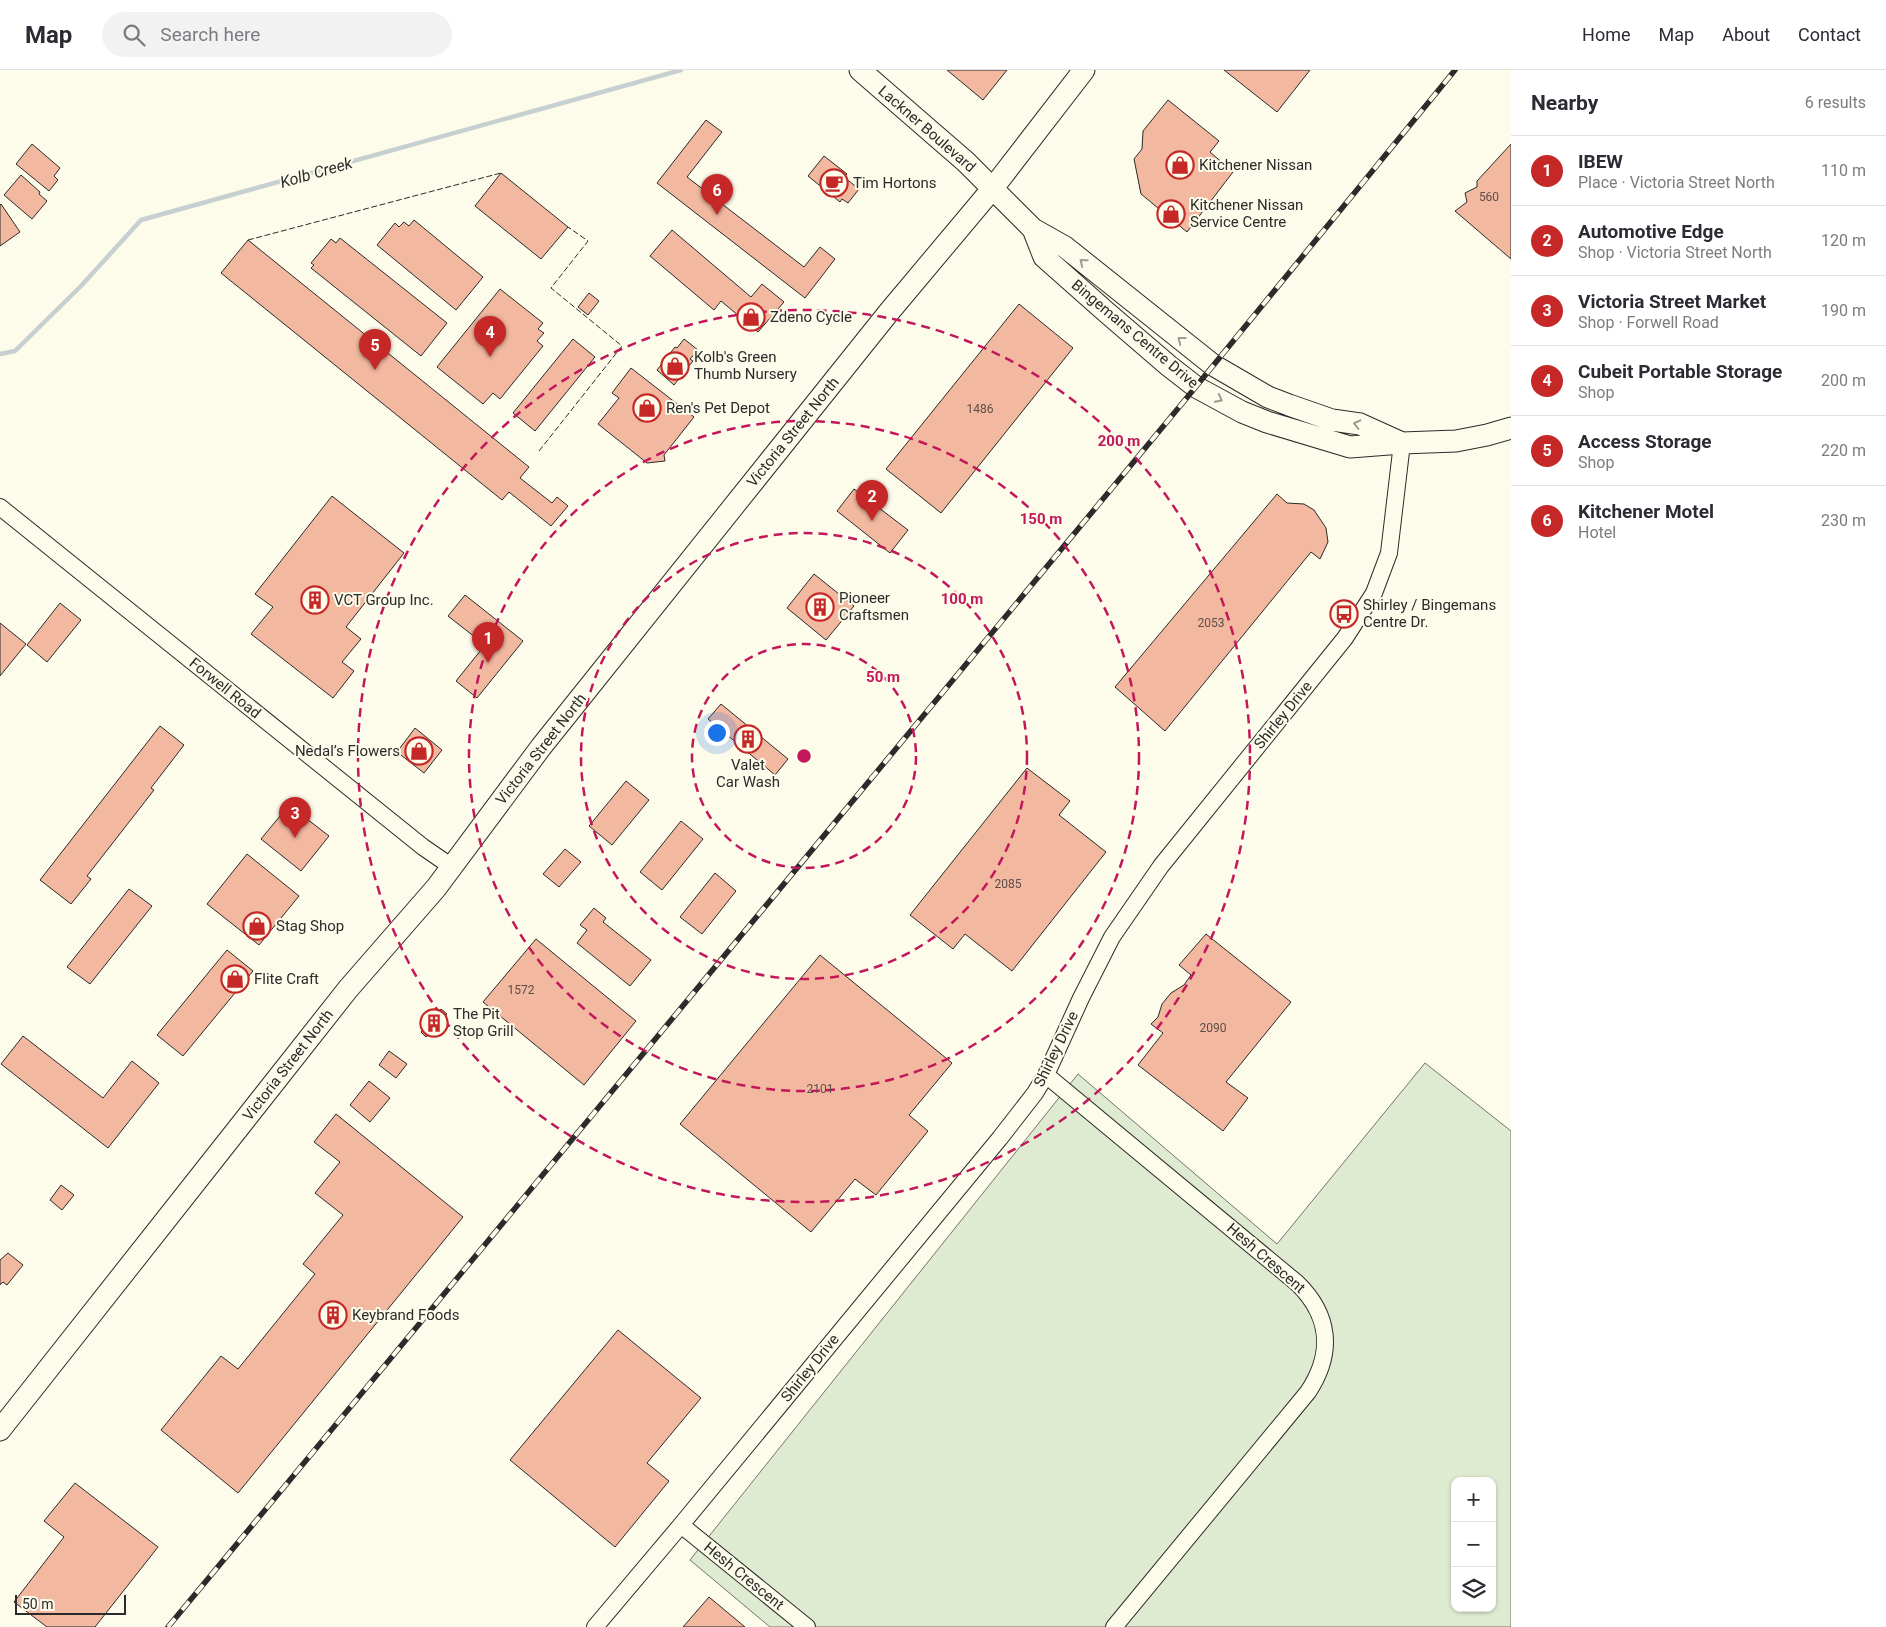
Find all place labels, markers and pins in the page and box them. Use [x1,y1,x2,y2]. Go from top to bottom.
shop icon: Kitchener Nissan [1165,150,1195,180]
place label: Kitchener Nissan [1199,156,1312,174]
cafe icon: Tim Hortons [819,168,849,198]
pin: 6 [701,174,733,215]
place label: Tim Hortons [853,174,937,192]
place label: Kitchener Nissan Service Centre [1190,196,1303,231]
shop icon: Kitchener Nissan Service Centre [1156,199,1186,229]
shop icon: Zdeno Cycle [736,302,766,332]
place label: Zdeno Cycle [770,308,852,326]
pin: 4 [474,316,506,357]
pin: 5 [359,329,391,370]
place label: Kolb's Green Thumb Nursery [694,348,797,383]
shop icon: Kolb's Green Thumb Nursery [660,351,690,381]
shop icon: Ren's Pet Depot [632,393,662,423]
place label: Ren's Pet Depot [666,399,770,417]
pin: 2 [856,480,888,521]
building icon: VCT Group Inc. [300,585,330,615]
place label: Pioneer Craftsmen [839,589,909,624]
place label: VCT Group Inc. [334,591,434,609]
building icon: Pioneer Craftsmen [805,592,835,622]
place label: Shirley / Bingemans Centre Dr. [1363,596,1496,631]
bus stop icon: Shirley / Bingemans Centre Dr. [1329,599,1359,629]
pin: 1 [472,622,504,663]
building icon: Valet Car Wash [733,724,763,754]
shop icon: Nedal’s Flowers [404,736,434,766]
place label: Nedal’s Flowers [295,742,400,760]
centre of rings [795,747,813,765]
place label: Valet Car Wash [716,756,780,791]
pin: 3 [279,797,311,838]
shop icon: Stag Shop [242,911,272,941]
place label: Stag Shop [276,917,344,935]
shop icon: Flite Craft [220,964,250,994]
place label: Flite Craft [254,970,319,988]
place label: The Pit Stop Grill [453,1005,514,1040]
building icon: The Pit Stop Grill [419,1008,449,1038]
building icon: Keybrand Foods [318,1300,348,1330]
place label: Keybrand Foods [352,1306,459,1324]

